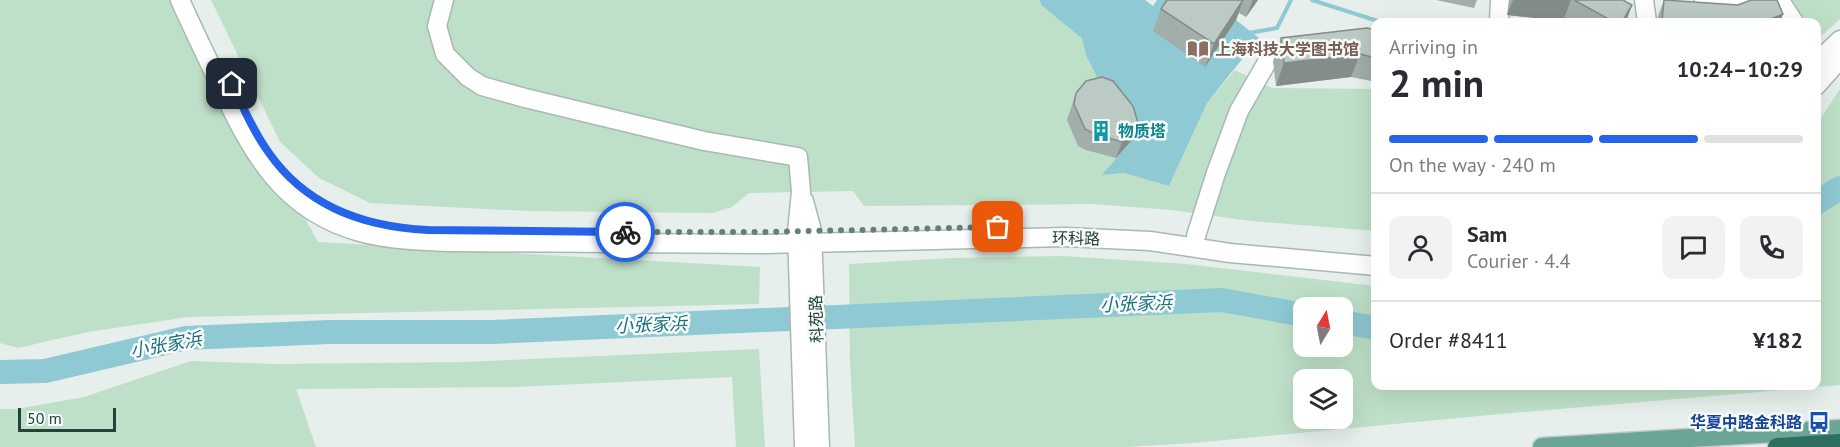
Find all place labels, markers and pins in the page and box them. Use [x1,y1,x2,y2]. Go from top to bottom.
library icon: 上海科技大学图书馆 [1186,37,1210,61]
place label: 上海科技大学图书馆 [1215,39,1359,59]
pin [206,58,257,109]
building icon: 物质塔 [1089,119,1113,143]
place label: 物质塔 [1118,121,1166,141]
pin [972,201,1023,252]
bus stop icon: 华夏中路金科路 [1807,410,1831,434]
place label: 华夏中路金科路 [1690,412,1802,432]

